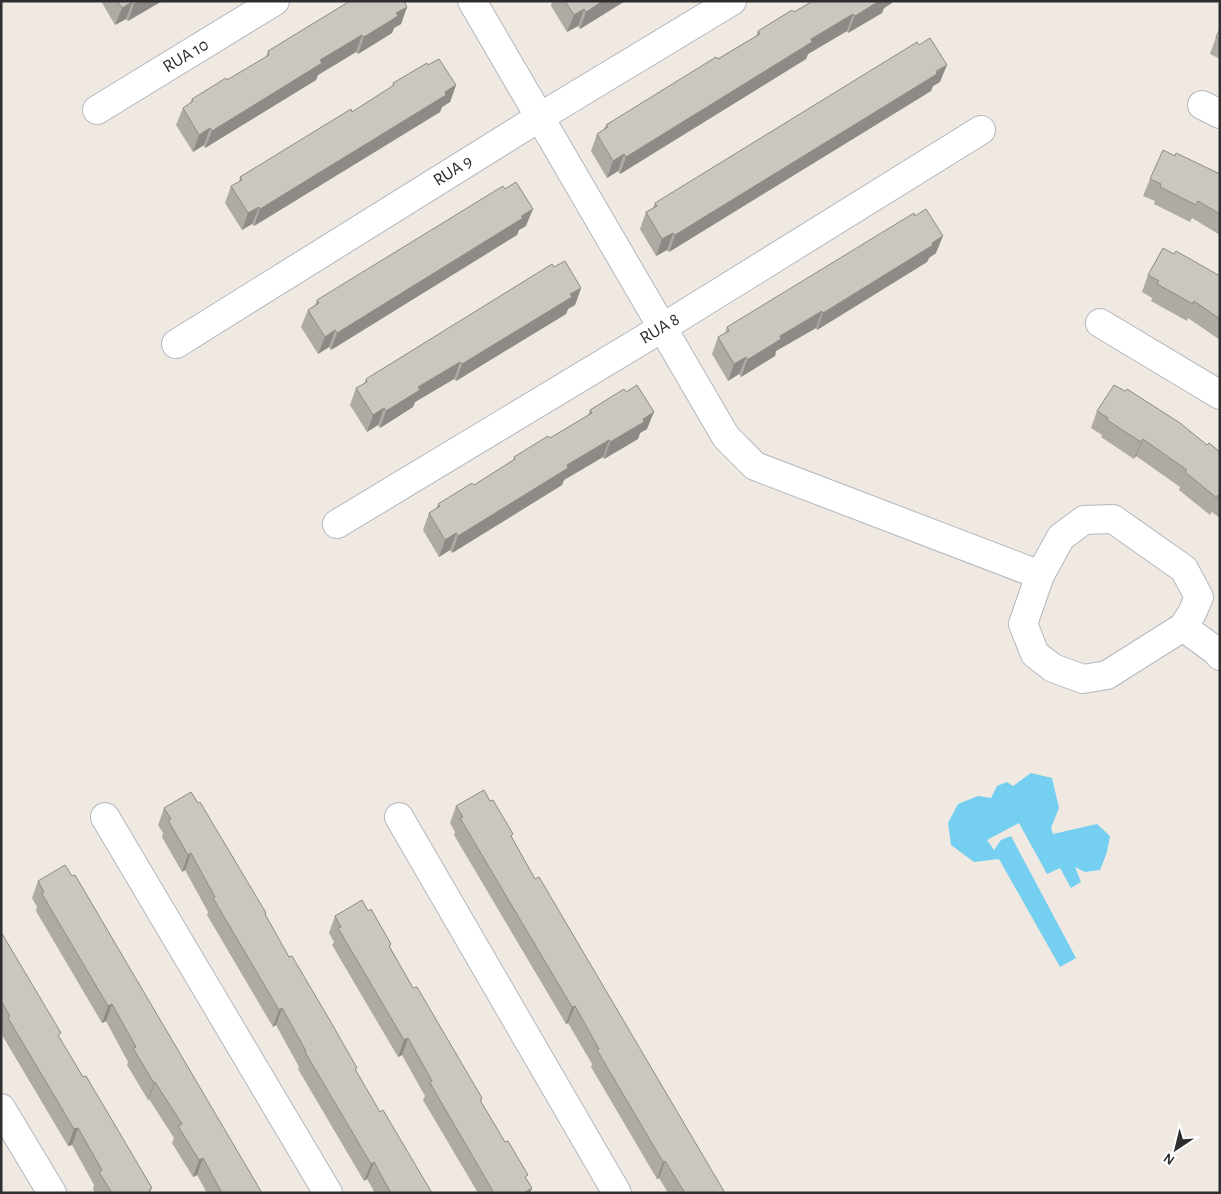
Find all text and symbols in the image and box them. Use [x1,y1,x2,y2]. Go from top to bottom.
street label: RUA 10 [160,35,212,77]
street label: RUA 9 [430,152,476,190]
street label: RUA 8 [637,310,683,348]
north arrow [1151,1124,1201,1174]
text: N [1161,1150,1177,1167]

